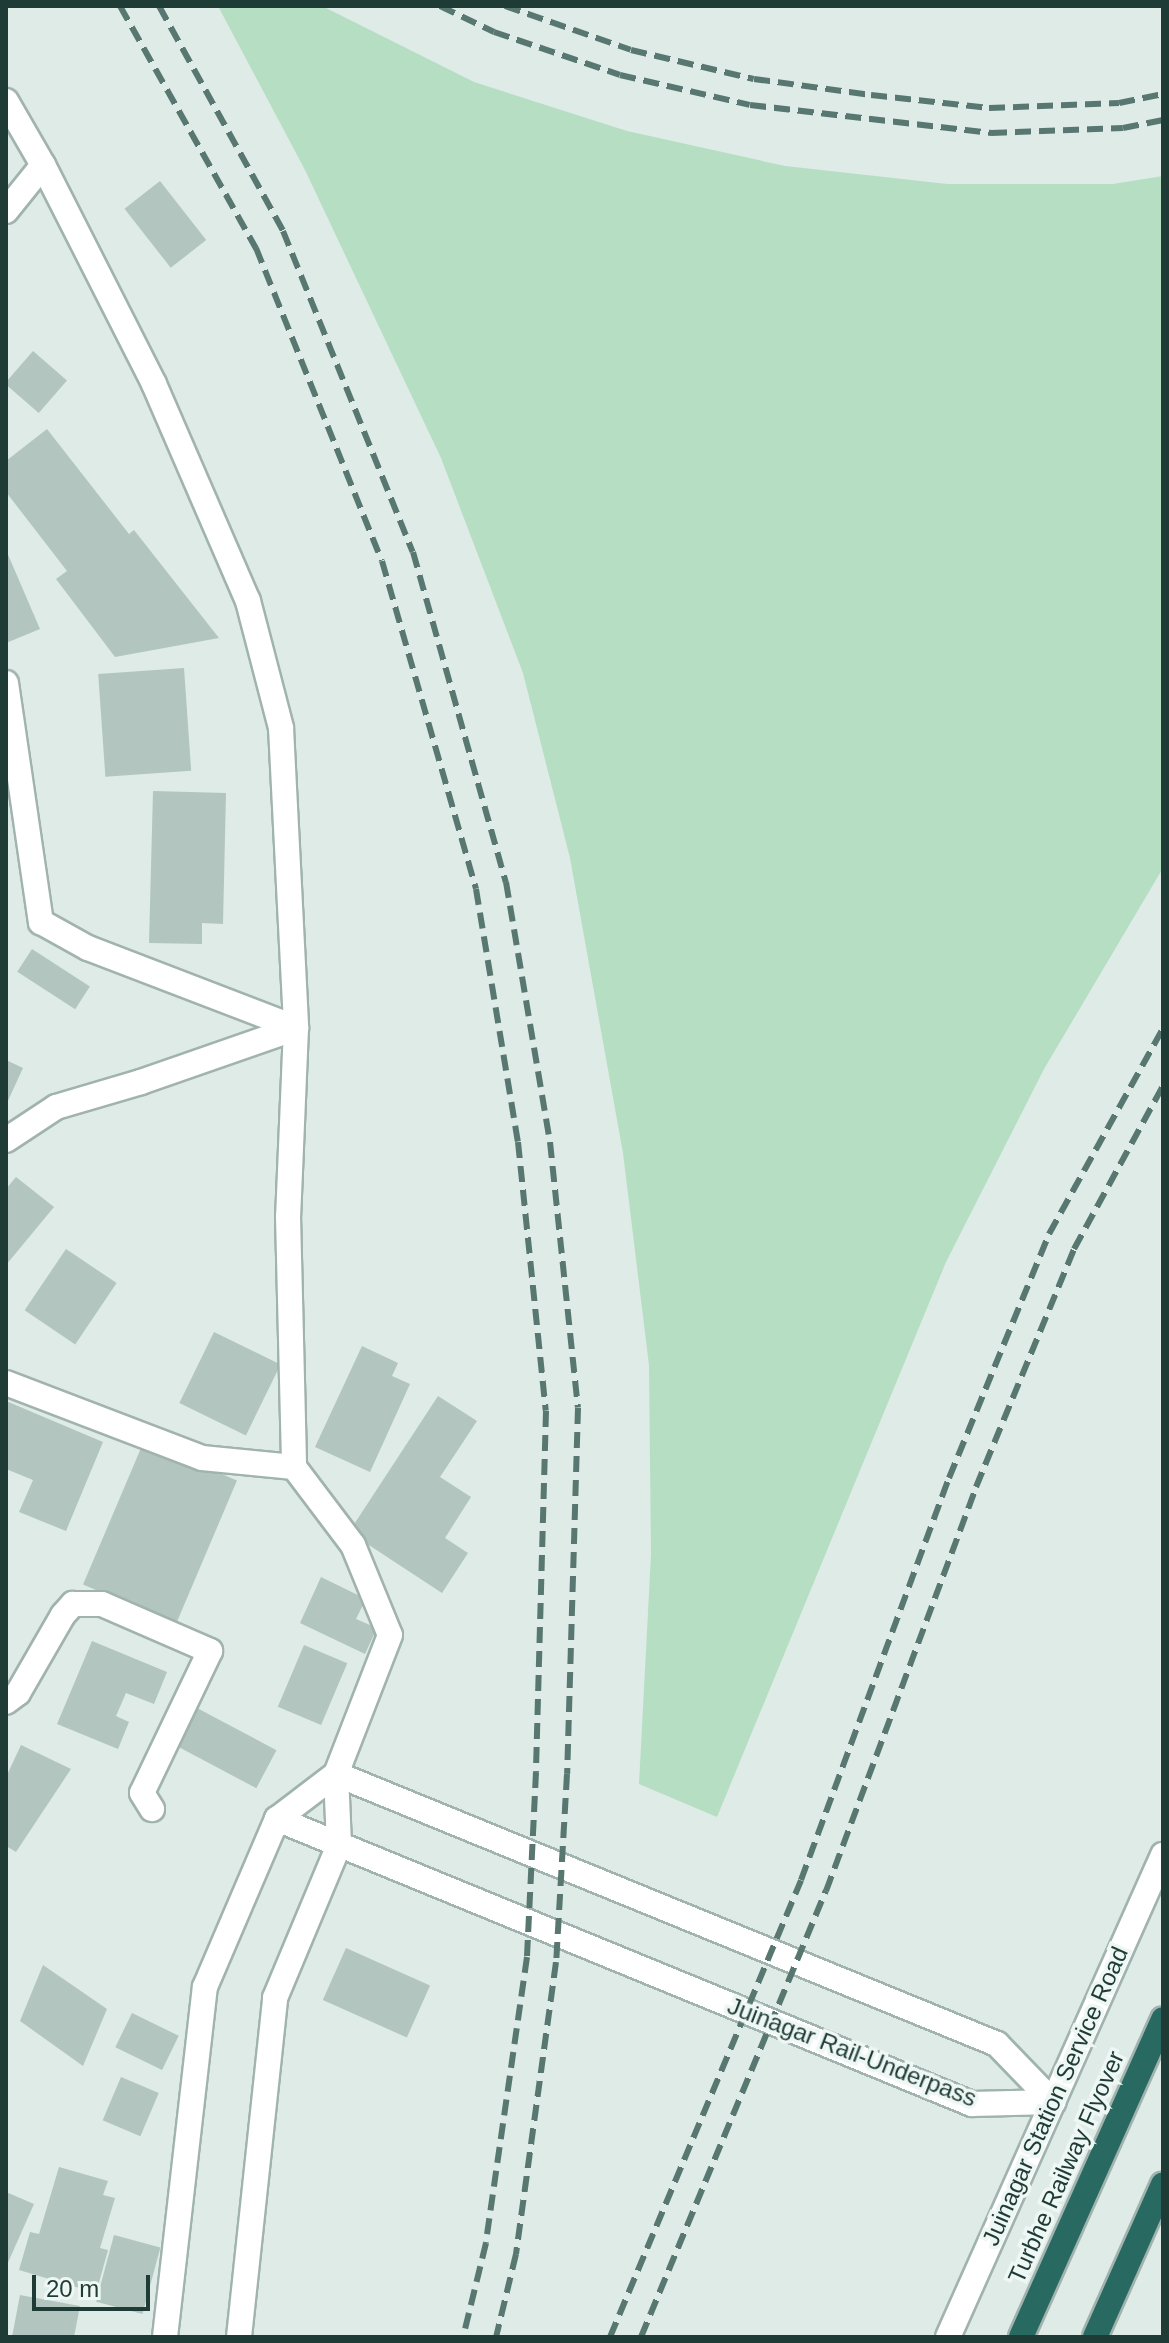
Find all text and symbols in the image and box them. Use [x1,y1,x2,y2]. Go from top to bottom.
street label: Juinagar Station Service Road [976,1942,1134,2250]
street label: Juinagar Rail-Underpass [724,1991,980,2113]
street label: Turbhe Railway Flyover [1002,2046,1130,2288]
scale bar [36,2259,154,2309]
text: 20 m [46,2275,99,2302]

